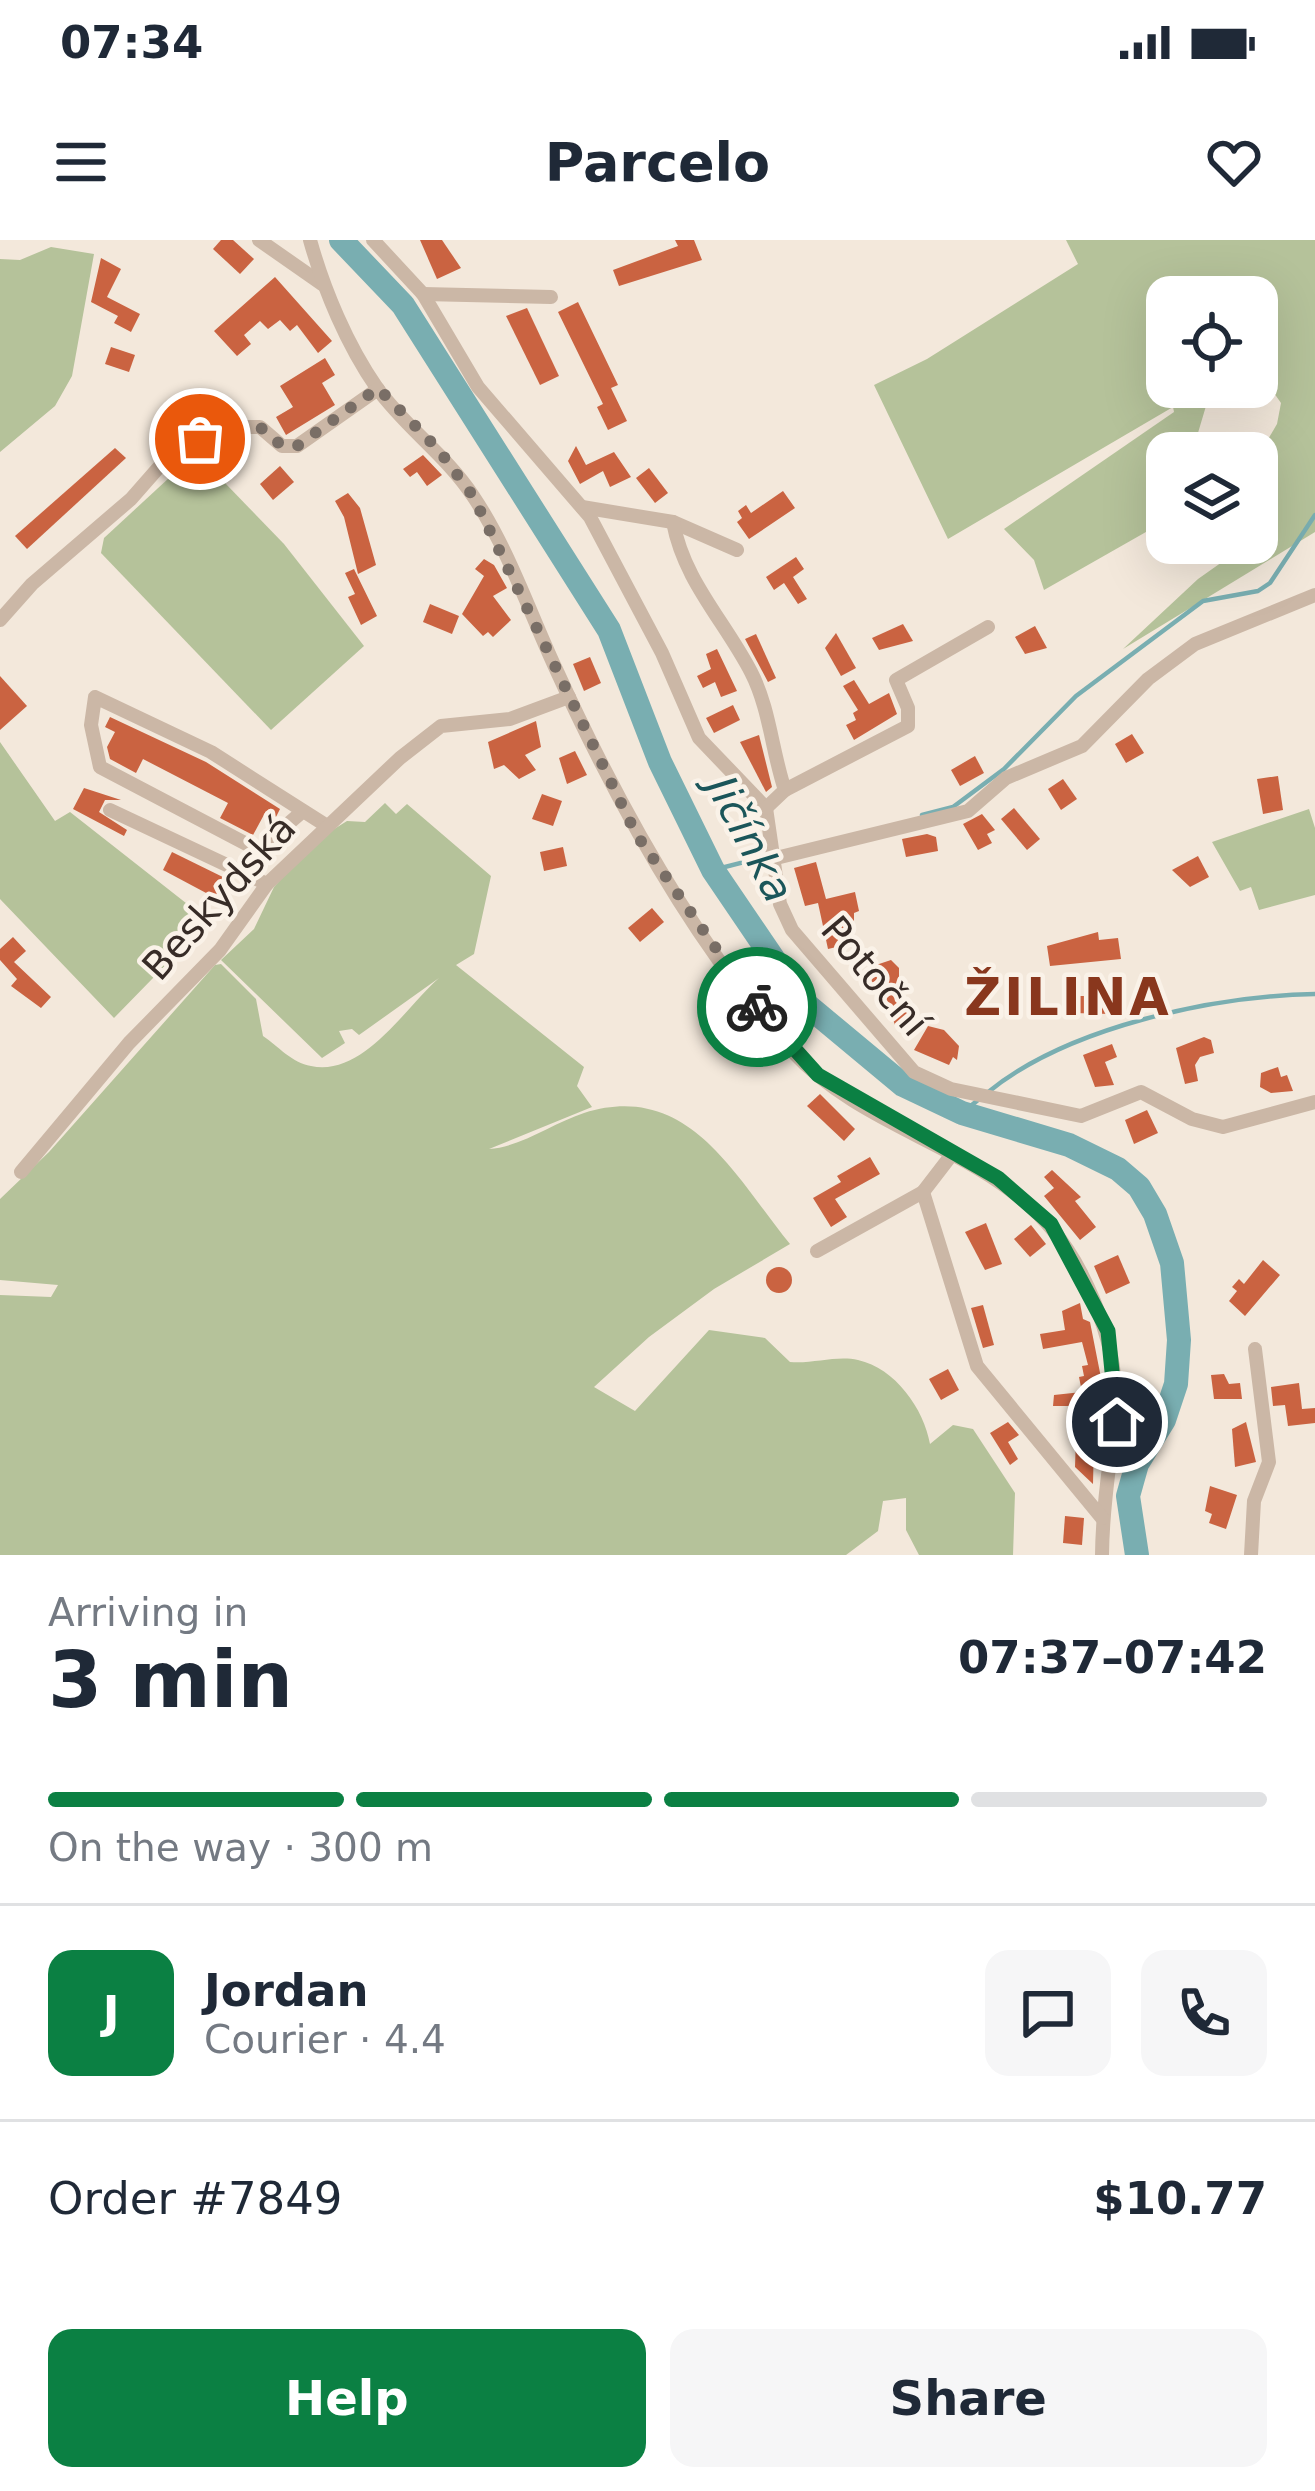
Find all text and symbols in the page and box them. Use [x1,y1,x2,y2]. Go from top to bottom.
text: 07:34 [60,16,203,69]
icon: menu [48,129,114,195]
icon: heart [1201,129,1267,195]
text: Parcelo [545,131,770,194]
map controls [1146,276,1278,564]
button: locate [1146,276,1278,408]
pin [149,388,251,490]
icon: bag [167,406,233,472]
button: layers [1146,432,1278,564]
water label: Jičínka [693,761,803,910]
street label: Beskydská [133,805,305,989]
street label: Potoční [812,907,939,1046]
courier [697,947,817,1067]
district label: ŽILINA [964,967,1172,1027]
icon: bike [724,974,790,1040]
pin [1066,1371,1168,1473]
icon: home [1084,1389,1150,1455]
text: Arriving in [48,1590,248,1635]
text: 07:37–07:42 [958,1631,1267,1684]
text: 3 min [48,1635,293,1725]
text: On the way · 300 m [48,1825,433,1870]
button: chat [985,1950,1111,2076]
button: phone [1141,1950,1267,2076]
text: Jordan [204,1964,368,2017]
text: J [103,1986,119,2039]
text: Courier · 4.4 [204,2017,446,2062]
text: Order #7849 [48,2172,342,2225]
text: $10.77 [1093,2172,1267,2225]
button: Help [48,2329,646,2467]
button: Share [670,2329,1267,2467]

